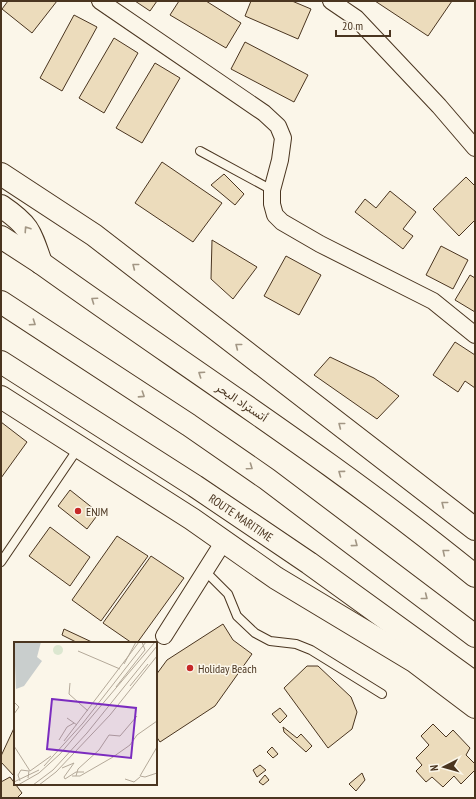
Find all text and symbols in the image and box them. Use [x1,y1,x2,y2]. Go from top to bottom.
scale bar [336,12,390,38]
text: 20 m [342,18,363,33]
one-way arrow [25,227,32,234]
one-way arrow [133,264,140,271]
one-way arrow [91,298,98,305]
one-way arrow [29,318,36,325]
one-way arrow [236,343,243,350]
one-way arrow [198,372,205,379]
street label: أتستراد البحر [212,379,271,426]
one-way arrow [138,390,145,397]
one-way arrow [339,423,346,430]
one-way arrow [246,462,253,470]
one-way arrow [339,471,346,478]
street label: ROUTE MARITIME [206,490,276,544]
one-way arrow [442,502,449,509]
place label: ENJM [86,504,108,519]
marker: ENJM [73,506,83,516]
one-way arrow [350,539,357,546]
one-way arrow [442,549,449,556]
one-way arrow [420,593,427,600]
inset map [14,642,157,785]
place label: Holiday Beach [198,661,257,676]
marker: Holiday Beach [185,663,195,673]
north arrow [424,747,464,787]
text: N [427,764,441,772]

